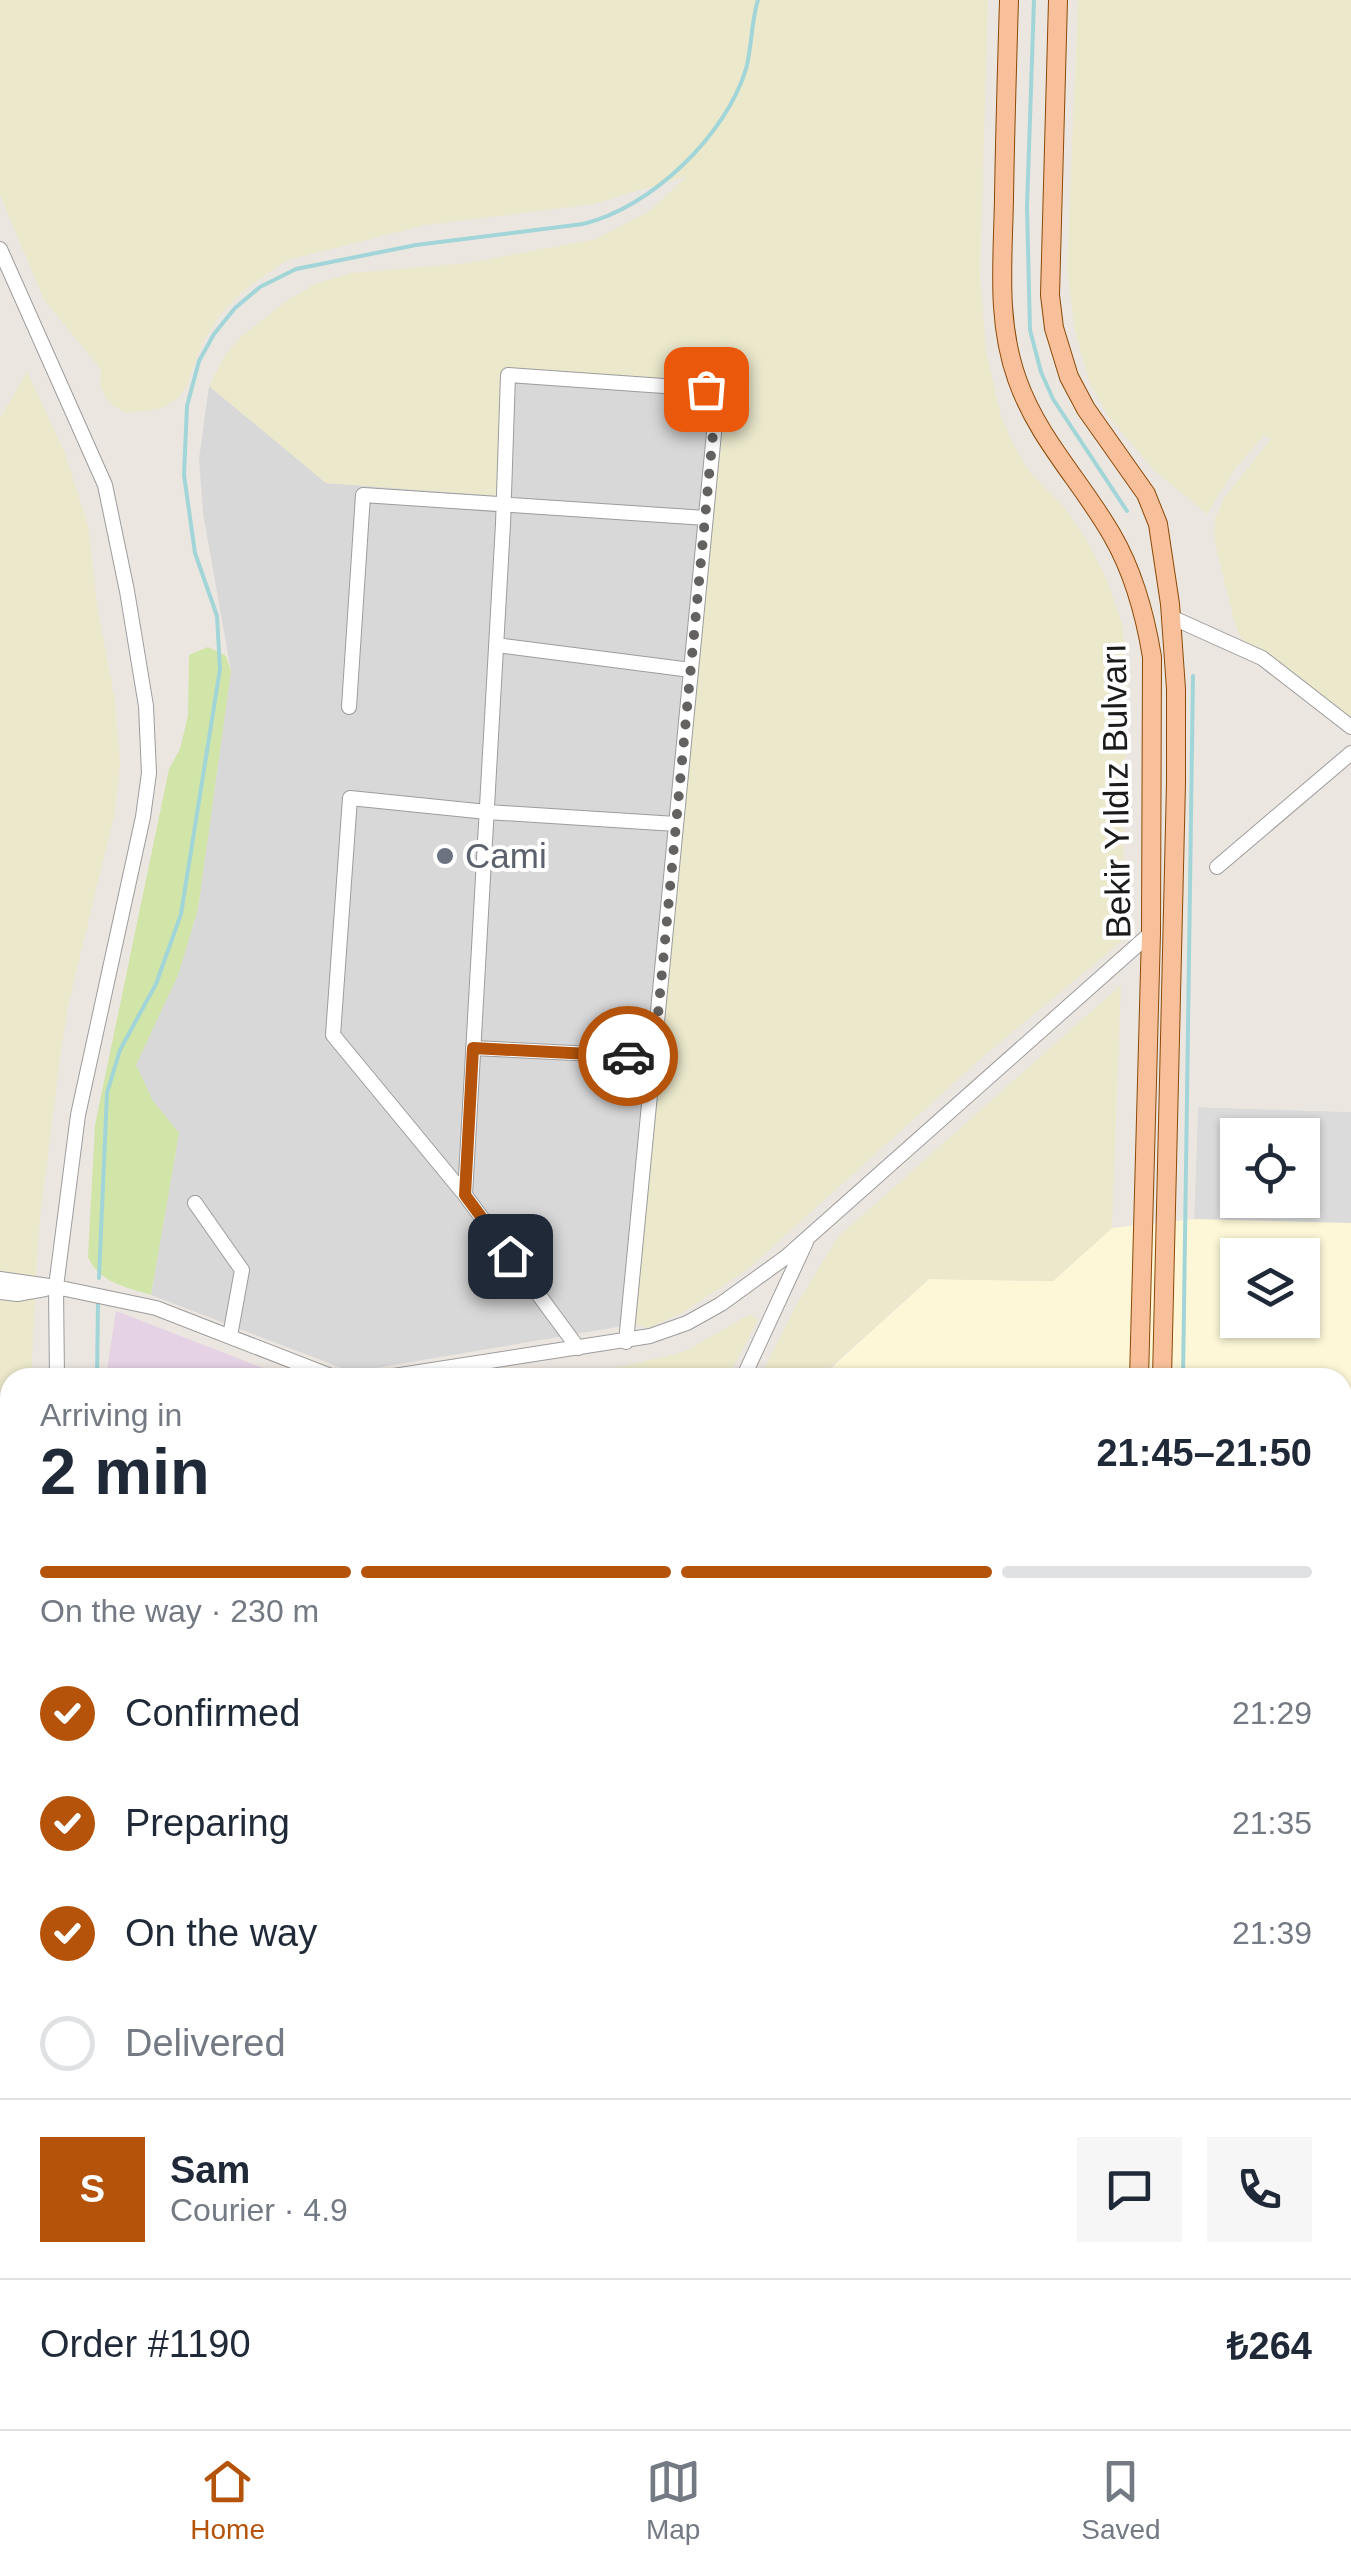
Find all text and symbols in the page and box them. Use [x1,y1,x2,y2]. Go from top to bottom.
pin [664,347,749,432]
icon: bag [679,362,734,417]
street label: Bekir Yıldız Bulvarı [1093,643,1138,939]
place label: Cami [465,836,547,875]
marker: Cami [434,845,456,867]
courier [578,1006,678,1106]
icon: car [601,1029,656,1084]
map controls [1220,1118,1320,1338]
button: locate [1220,1118,1320,1218]
pin [468,1214,553,1299]
icon: home [483,1229,538,1284]
button: layers [1220,1238,1320,1338]
text: Arriving in [40,1397,182,1433]
text: 21:45–21:50 [1096,1432,1312,1474]
text: 2 min [40,1435,210,1508]
text: On the way · 230 m [40,1593,319,1629]
icon: check [40,1686,95,1741]
text: Confirmed [125,1692,300,1734]
text: 21:29 [1232,1695,1312,1731]
icon: check [40,1796,95,1851]
text: Preparing [125,1802,290,1844]
text: 21:35 [1232,1805,1312,1841]
icon: check [40,1906,95,1961]
text: On the way [125,1912,317,1954]
text: 21:39 [1232,1915,1312,1951]
text: Delivered [125,2022,286,2064]
button: chat [1077,2137,1182,2242]
button: phone [1207,2137,1312,2242]
text: Sam [170,2149,250,2191]
text: S [80,2168,105,2210]
text: Courier · 4.9 [170,2192,348,2228]
text: Order #1190 [40,2323,251,2365]
text: ₺264 [1227,2325,1312,2367]
tab: Home [190,2454,265,2546]
tab: Map [646,2454,701,2546]
tab: Saved [1081,2454,1161,2546]

